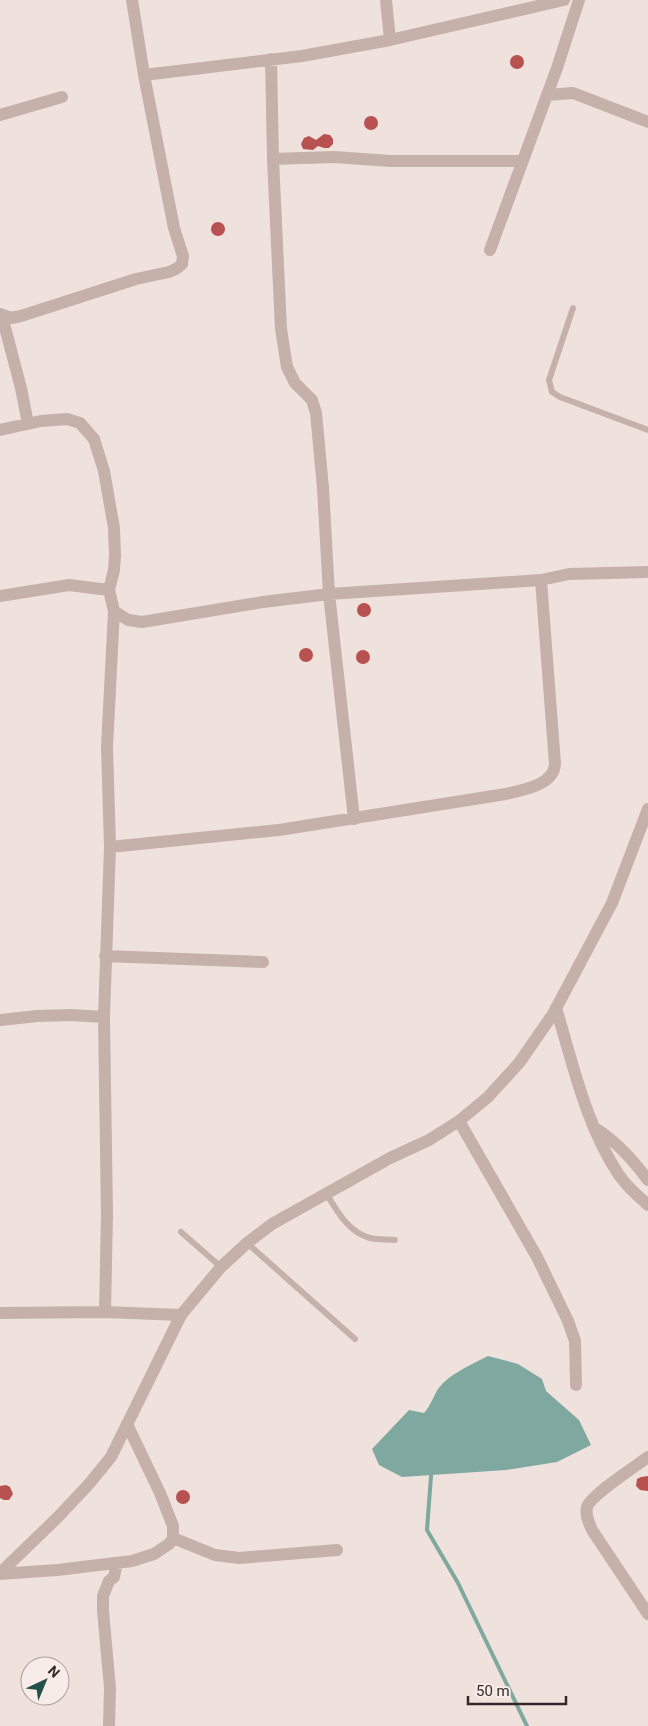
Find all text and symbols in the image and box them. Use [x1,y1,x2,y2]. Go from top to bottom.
north arrow [20,1656,70,1706]
text: N [45,1662,63,1681]
scale bar [468,1674,566,1706]
text: 50 m [476,1682,510,1700]

